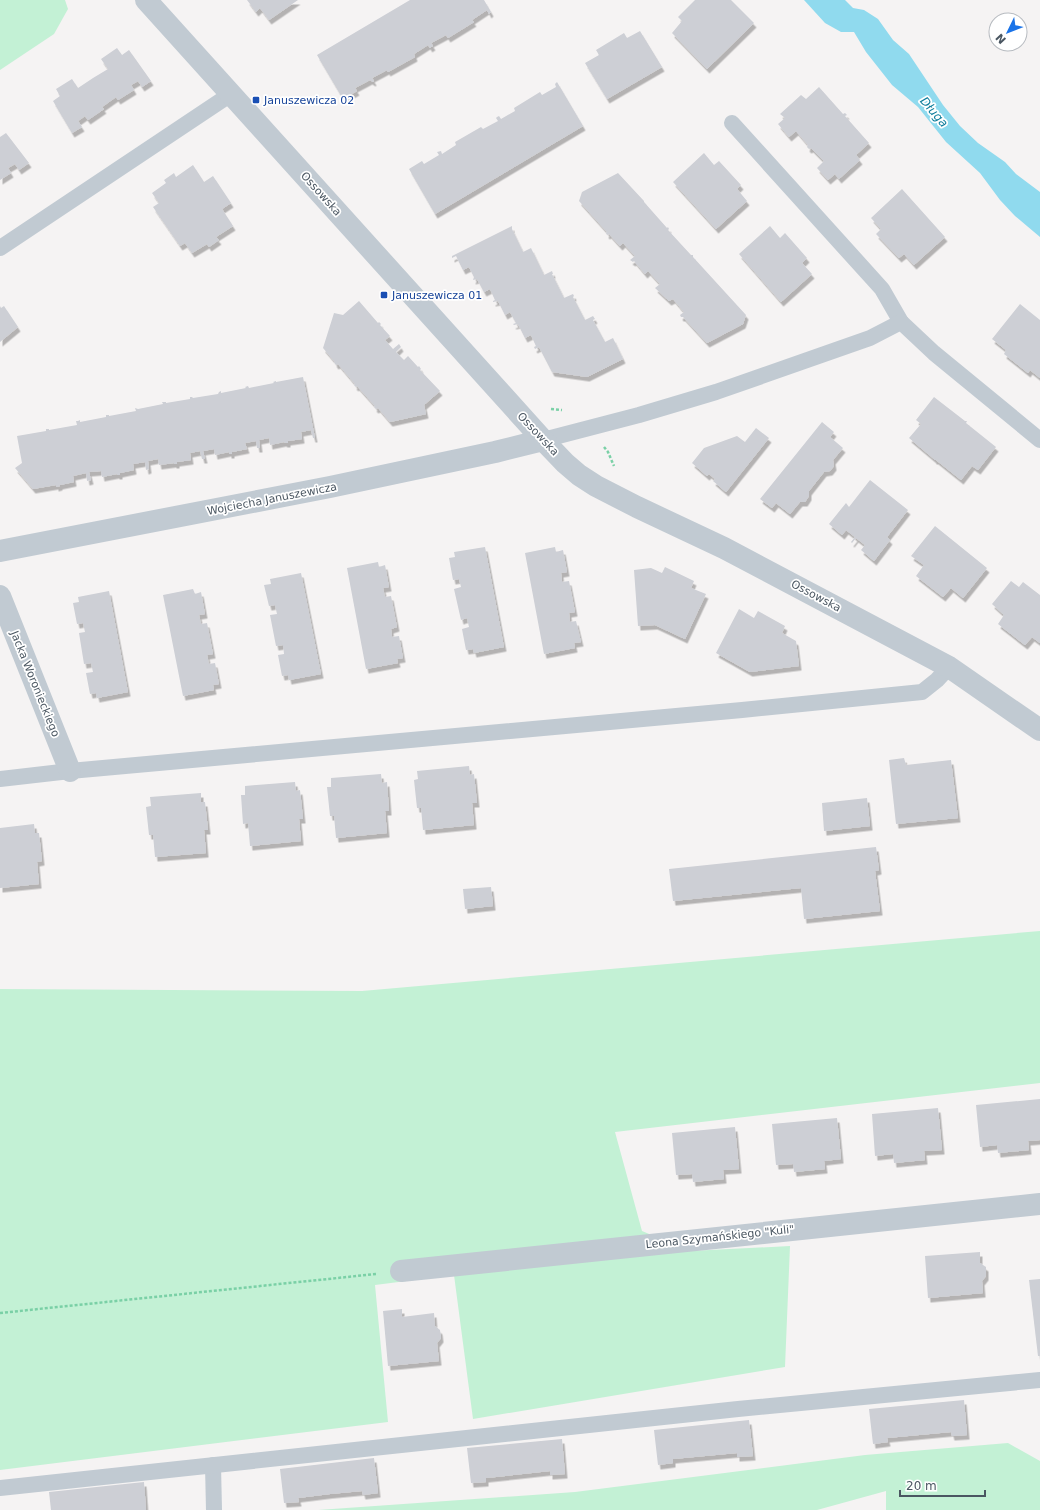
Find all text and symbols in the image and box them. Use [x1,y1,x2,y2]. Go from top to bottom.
north arrow [988,12,1028,52]
text: N [993,31,1009,46]
place label: Januszewicza 02 [263,94,354,107]
water label: Długa [917,94,951,130]
marker: Januszewicza 02 [251,95,261,105]
street label: Ossowska [298,169,344,219]
place label: Januszewicza 01 [391,289,482,302]
marker: Januszewicza 01 [379,290,389,300]
street label: Ossowska [515,410,561,458]
street label: Wojciecha Januszewicza [206,480,338,518]
street label: Ossowska [789,577,843,615]
street label: Jacka Woronieckiego [7,628,62,739]
street label: Leona Szymańskiego "Kuli" [645,1223,795,1251]
scale bar [900,1472,985,1498]
text: 20 m [906,1479,937,1493]

